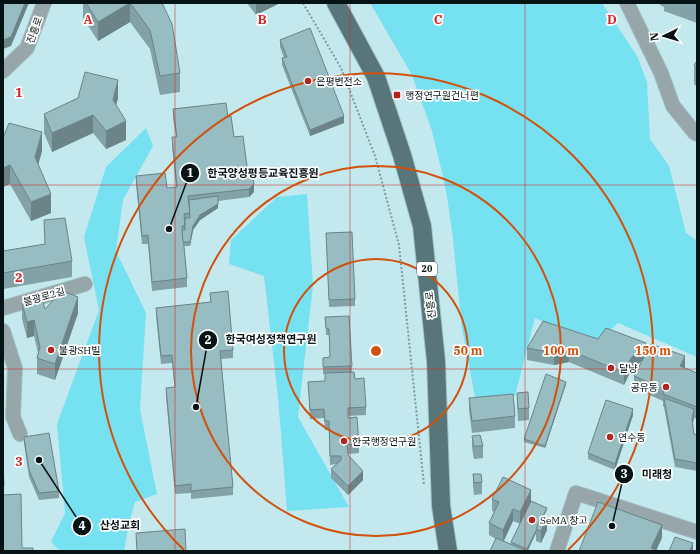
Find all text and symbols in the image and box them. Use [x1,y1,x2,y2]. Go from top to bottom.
text: A [83,11,93,28]
text: B [257,11,267,28]
text: C [434,11,443,28]
text: D [607,11,617,28]
street label: 진흥로 [24,15,45,45]
north arrow [644,16,684,56]
text: N [647,32,661,42]
place label: 은평변전소 [316,75,362,88]
marker: 은평변전소 [303,76,313,86]
text: 1 [15,84,23,101]
place label: 행정연구원건너편 [405,89,479,102]
marker: 행정연구원건너편 [392,90,402,100]
callout: 한국양성평등교육진흥원 [180,162,327,185]
text: 1 [186,165,194,180]
text: 한국양성평등교육진흥원 [207,166,319,180]
road number: 20 [417,262,437,276]
text: 2 [15,269,23,286]
street label: 불광로2길 [22,284,67,309]
street label: 진흥로 [423,291,438,319]
callout: 한국여성정책연구원 [198,328,325,351]
text: 2 [204,332,212,347]
text: 한국여성정책연구원 [225,332,317,346]
text: 50 m [454,343,483,358]
text: 100 m [543,343,579,358]
text: 150 m [635,343,671,358]
place label: 불광SH빌 [59,344,100,357]
centre of rings [369,344,383,358]
marker: 불광SH빌 [46,345,56,355]
place label: 달냥 [619,362,637,375]
marker: 달냥 [606,363,616,373]
place label: 공유동 [630,381,658,394]
marker: 공유동 [661,382,671,392]
place label: 연수동 [618,431,646,444]
marker: 연수동 [605,432,615,442]
place label: 한국행정연구원 [352,435,416,448]
marker: 한국행정연구원 [339,436,349,446]
text: 3 [15,453,23,470]
callout: 미래청 [614,463,680,486]
text: 3 [620,466,628,481]
text: 미래청 [642,467,672,481]
callout: 산성교회 [72,514,148,537]
place label: SeMA 창고 [540,514,588,527]
marker: SeMA 창고 [527,515,537,525]
text: 4 [78,518,86,533]
text: 산성교회 [100,518,140,532]

